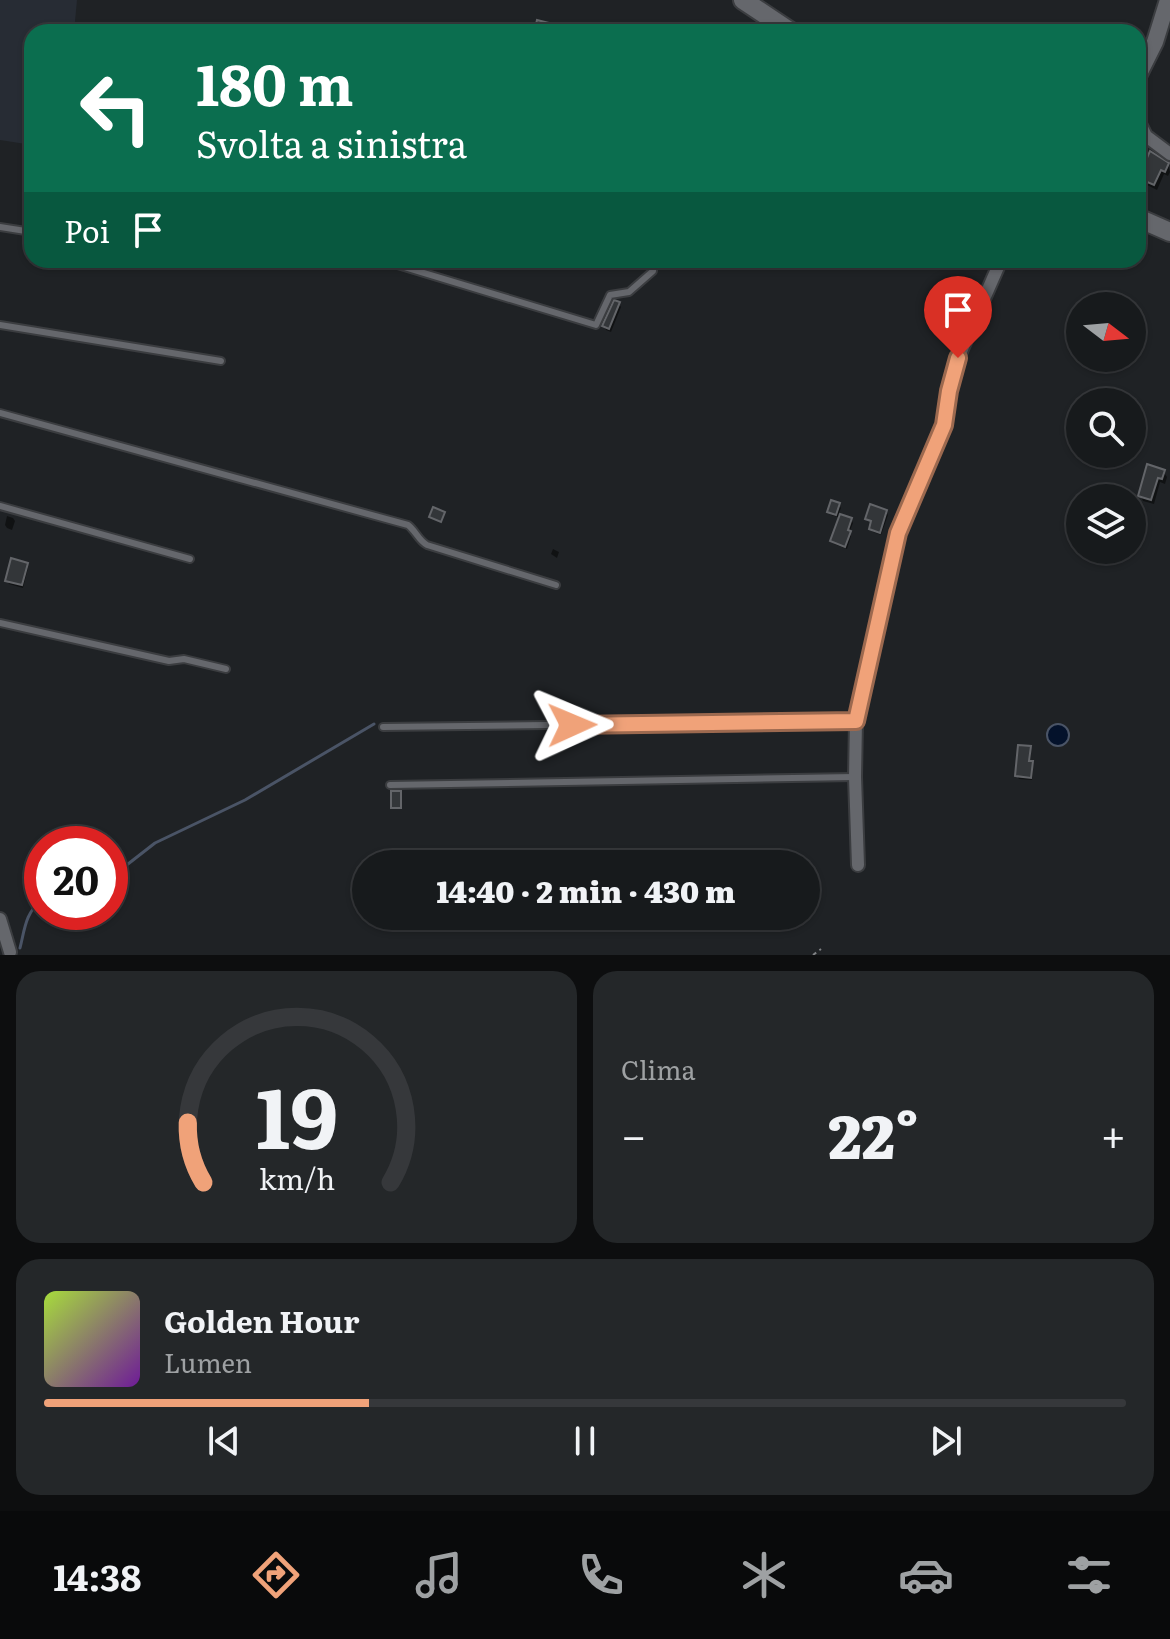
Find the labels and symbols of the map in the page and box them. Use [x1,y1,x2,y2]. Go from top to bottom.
pin [924,276,992,358]
north arrow [1066,292,1146,372]
position arrow [530,683,614,767]
speed limit sign: 20 [24,826,128,930]

